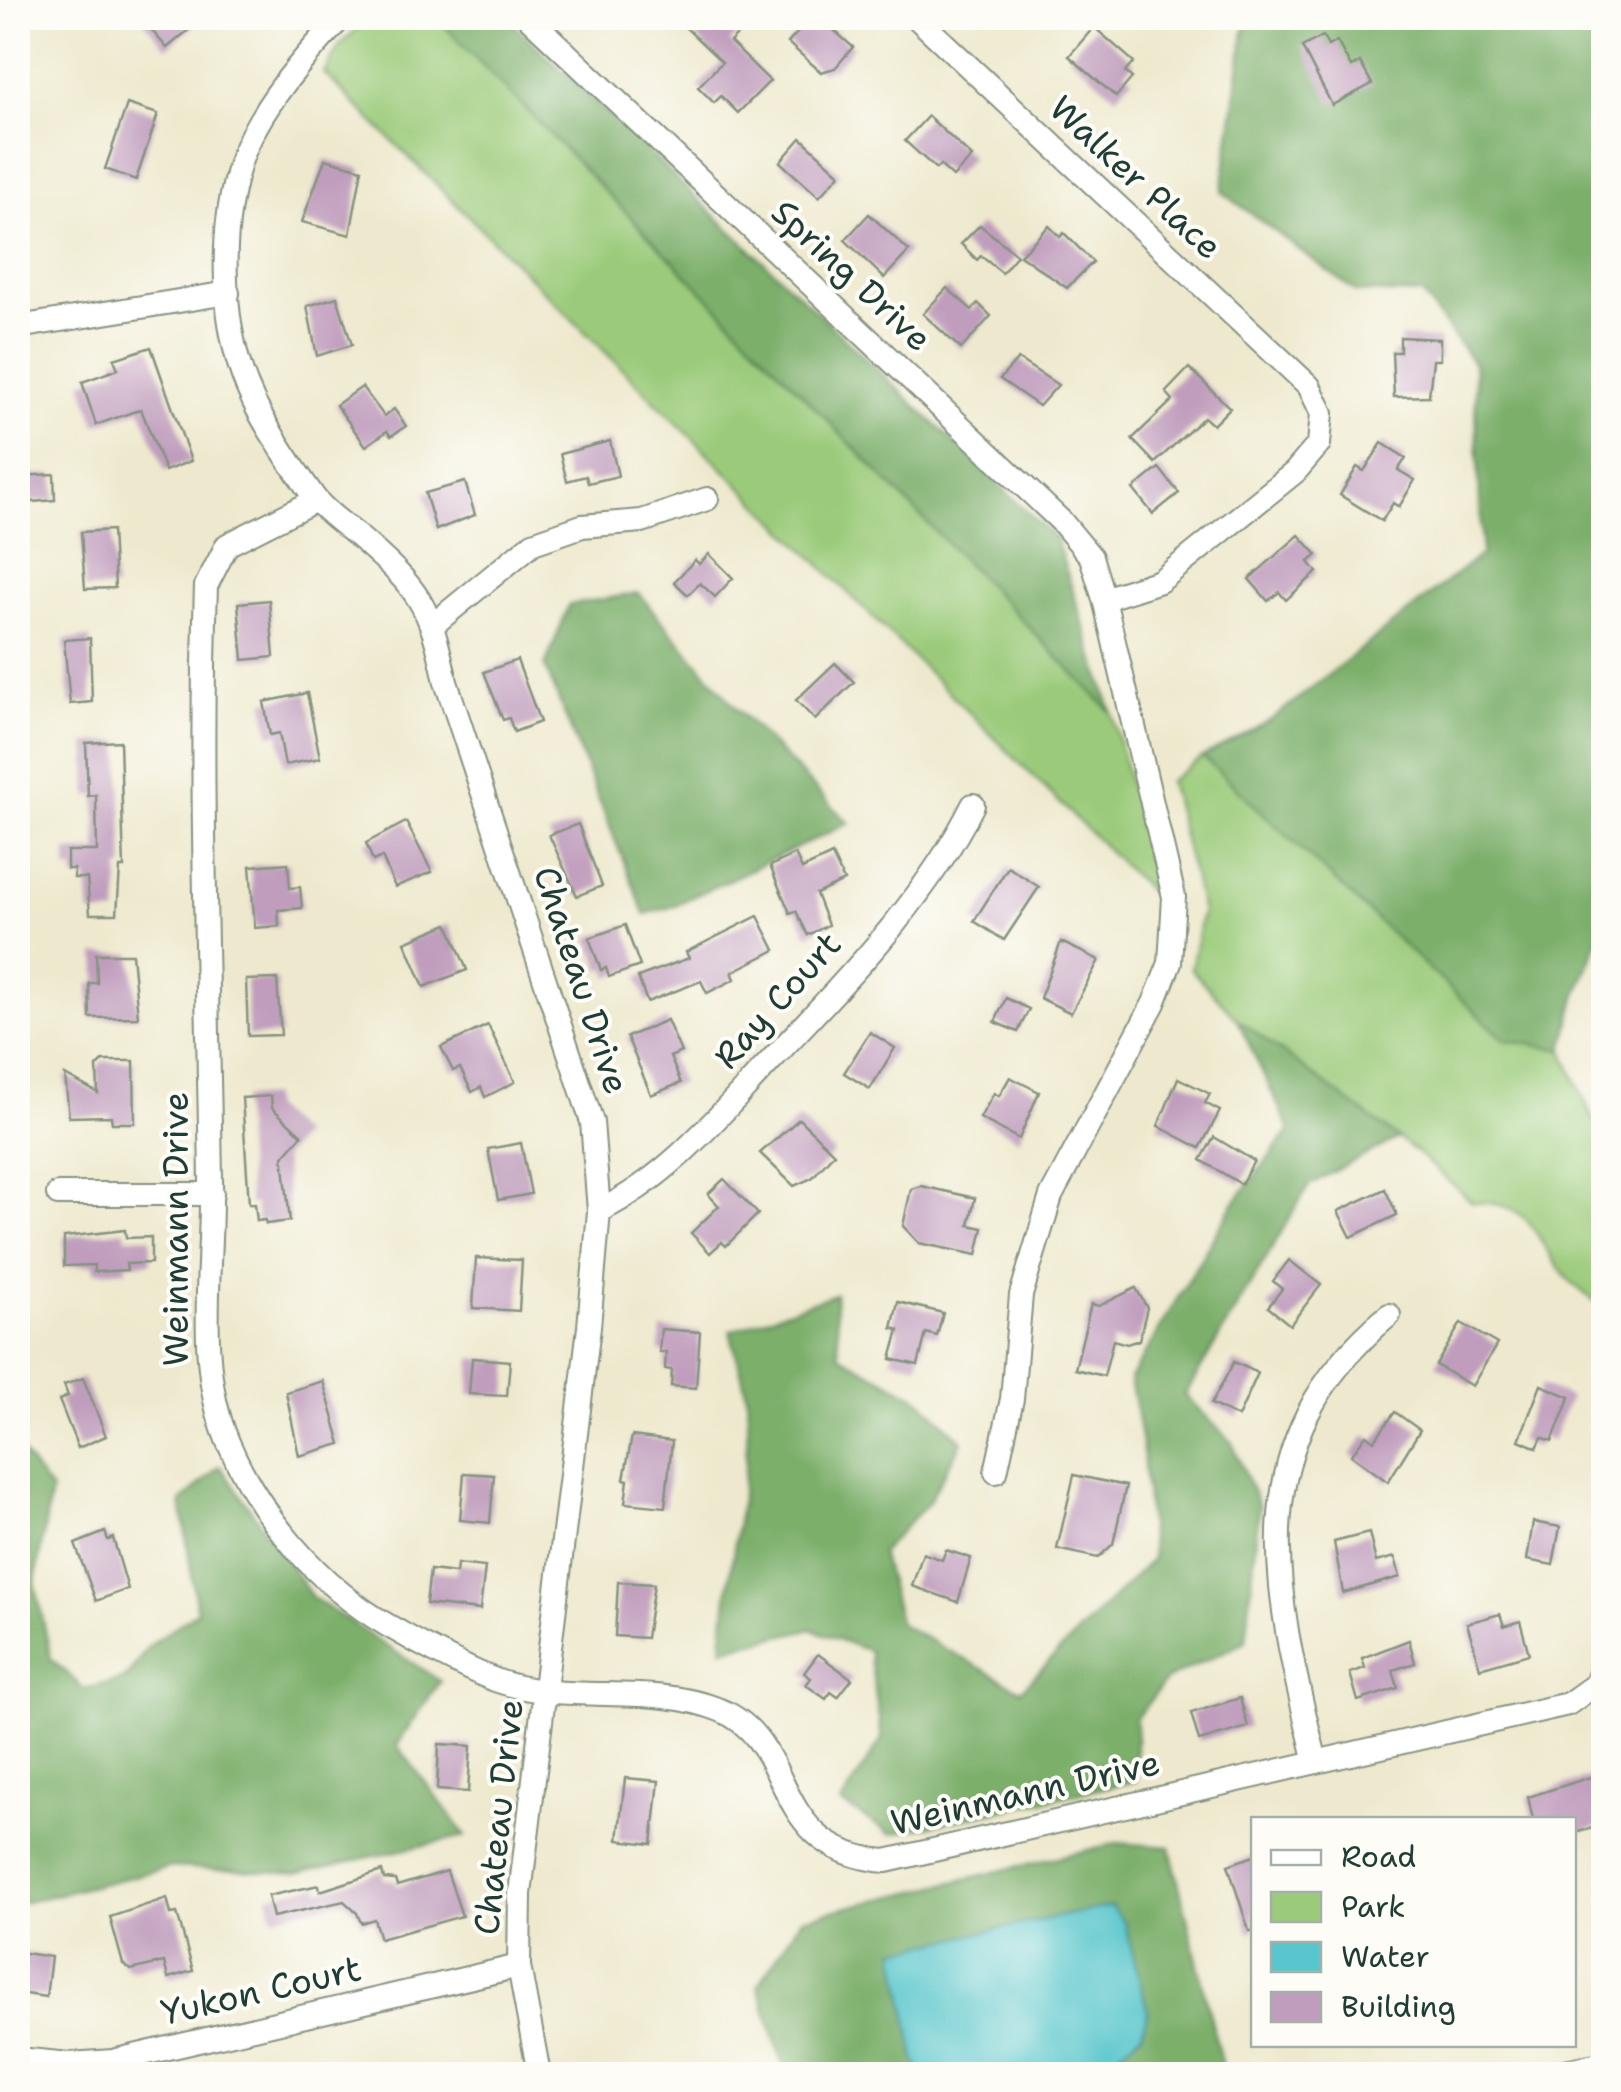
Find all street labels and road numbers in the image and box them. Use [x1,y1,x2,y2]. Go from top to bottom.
street label: Walker Place [1039,85,1233,269]
street label: Spring Drive [762,189,942,361]
street label: Chateau Drive [523,860,641,1100]
street label: Ray Court [703,921,851,1079]
street label: Weinmann Drive [152,1092,199,1366]
street label: Chateau Drive [462,1697,534,1937]
street label: Weinmann Drive [886,1738,1164,1846]
street label: Yukon Court [156,1944,366,2036]

